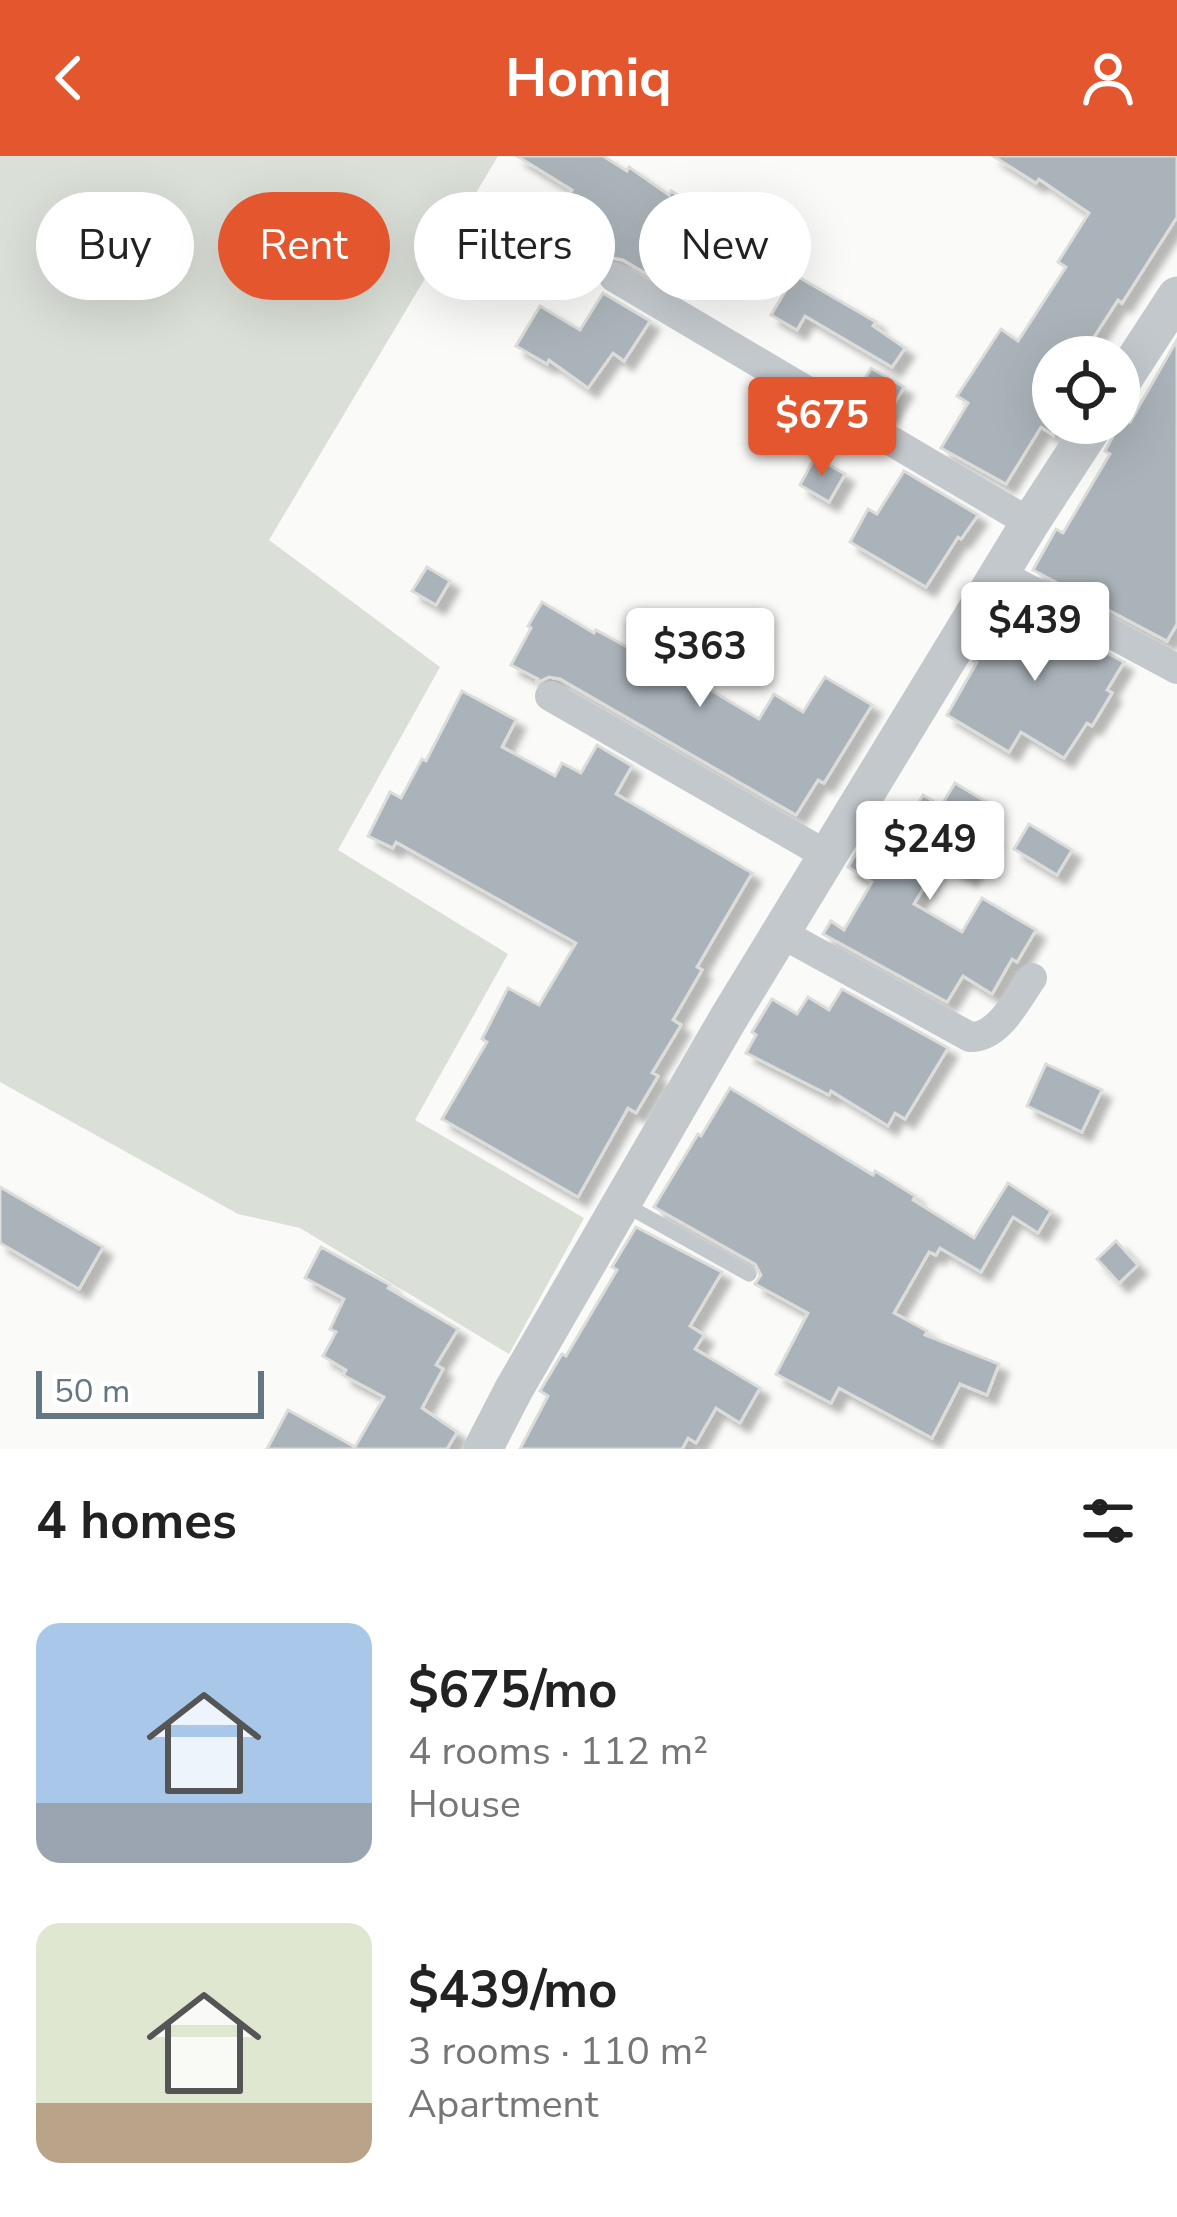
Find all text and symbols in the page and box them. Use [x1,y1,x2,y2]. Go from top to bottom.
text: Homiq [505,41,672,115]
icon: back [36,45,102,111]
icon: person [1075,45,1141,111]
chip: Buy [36,192,194,300]
chip: Rent [218,192,390,300]
chip: Filters [414,192,615,300]
chip: New [639,192,811,300]
map controls [1032,336,1140,444]
button: locate [1032,336,1140,444]
pin: $675 [751,377,893,479]
text: $675 [775,389,869,442]
pin: $439 [964,582,1106,684]
text: $439 [988,594,1082,647]
pin: $363 [629,608,771,710]
text: $363 [653,620,747,673]
pin: $249 [859,801,1001,903]
text: $249 [883,813,977,866]
scale bar [36,1365,264,1418]
text: 50 m [54,1369,130,1414]
text: 4 homes [36,1486,237,1556]
icon: filters [1075,1488,1141,1554]
text: $675/mo [408,1655,617,1725]
icon: home [132,1671,276,1815]
text: 4 rooms · 112 m² [408,1725,708,1778]
text: House [408,1778,521,1831]
text: $439/mo [408,1955,617,2025]
icon: home [132,1971,276,2115]
text: 3 rooms · 110 m² [408,2025,708,2078]
text: Apartment [408,2078,598,2131]

